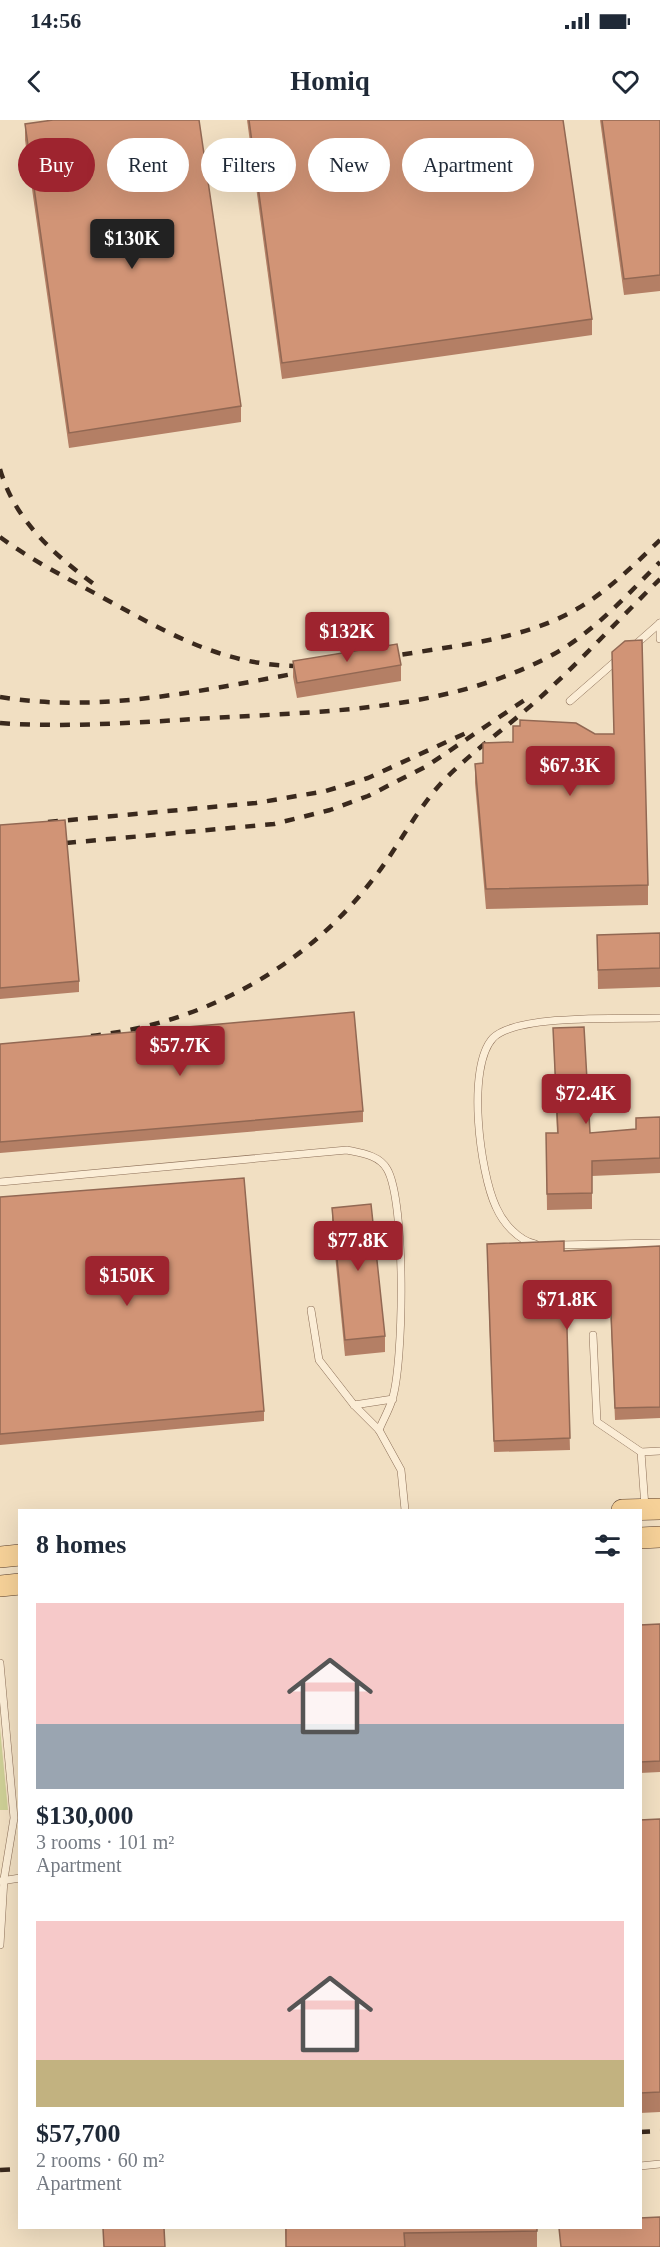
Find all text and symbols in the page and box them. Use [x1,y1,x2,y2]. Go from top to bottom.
text: 14:56 [30,8,81,33]
icon: back [18,65,51,98]
icon: heart [609,65,642,98]
text: Homiq [290,66,370,96]
chip: Buy [18,138,95,192]
chip: Rent [107,138,189,192]
chip: Filters [201,138,296,192]
chip: New [308,138,390,192]
chip: Apartment [402,138,534,192]
pin: $130K [90,219,174,270]
text: $130K [104,227,160,249]
pin: $132K [305,612,389,663]
text: $132K [319,620,375,642]
pin: $67.3K [521,746,619,797]
text: $67.3K [540,754,600,776]
pin: $57.7K [131,1026,229,1077]
text: $57.7K [150,1034,210,1056]
pin: $72.4K [537,1074,635,1125]
text: $72.4K [556,1082,616,1104]
pin: $77.8K [309,1221,407,1272]
text: $77.8K [328,1229,388,1251]
pin: $150K [85,1256,169,1307]
text: $150K [99,1264,155,1286]
pin: $71.8K [518,1280,616,1331]
text: $71.8K [537,1288,597,1310]
icon: filters [591,1529,624,1562]
text: 8 homes [36,1530,126,1559]
icon: home [276,1642,384,1750]
text: $130,000 [36,1801,134,1830]
text: 3 rooms · 101 m² [36,1831,174,1853]
text: Apartment [36,1854,122,1876]
icon: home [276,1960,384,2068]
text: $57,700 [36,2119,121,2148]
text: 2 rooms · 60 m² [36,2149,164,2171]
text: Apartment [36,2172,122,2194]

